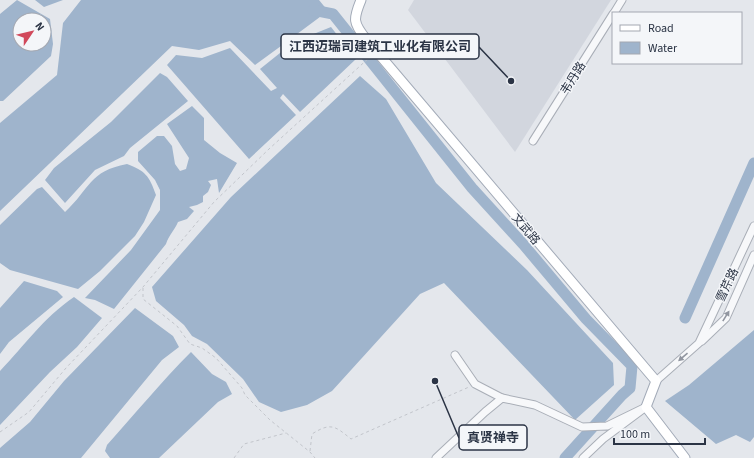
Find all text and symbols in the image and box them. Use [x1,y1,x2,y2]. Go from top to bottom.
north arrow [12,12,52,52]
legend [612,12,742,64]
text: N [32,19,48,34]
text: Road [648,20,674,37]
callout: 江西迈瑞司建筑工业化有限公司 [281,34,479,59]
text: 江西迈瑞司建筑工业化有限公司 [289,38,471,56]
text: Water [648,40,678,57]
street label: 韦丹路 [557,58,590,98]
street label: 文武路 [508,210,544,249]
street label: 雪芹路 [712,265,743,305]
one-way arrow [722,310,729,322]
one-way arrow [677,353,688,362]
scale bar [614,420,705,446]
callout: 真贤禅寺 [459,425,527,450]
text: 100 m [620,426,650,443]
text: 真贤禅寺 [467,429,519,447]

